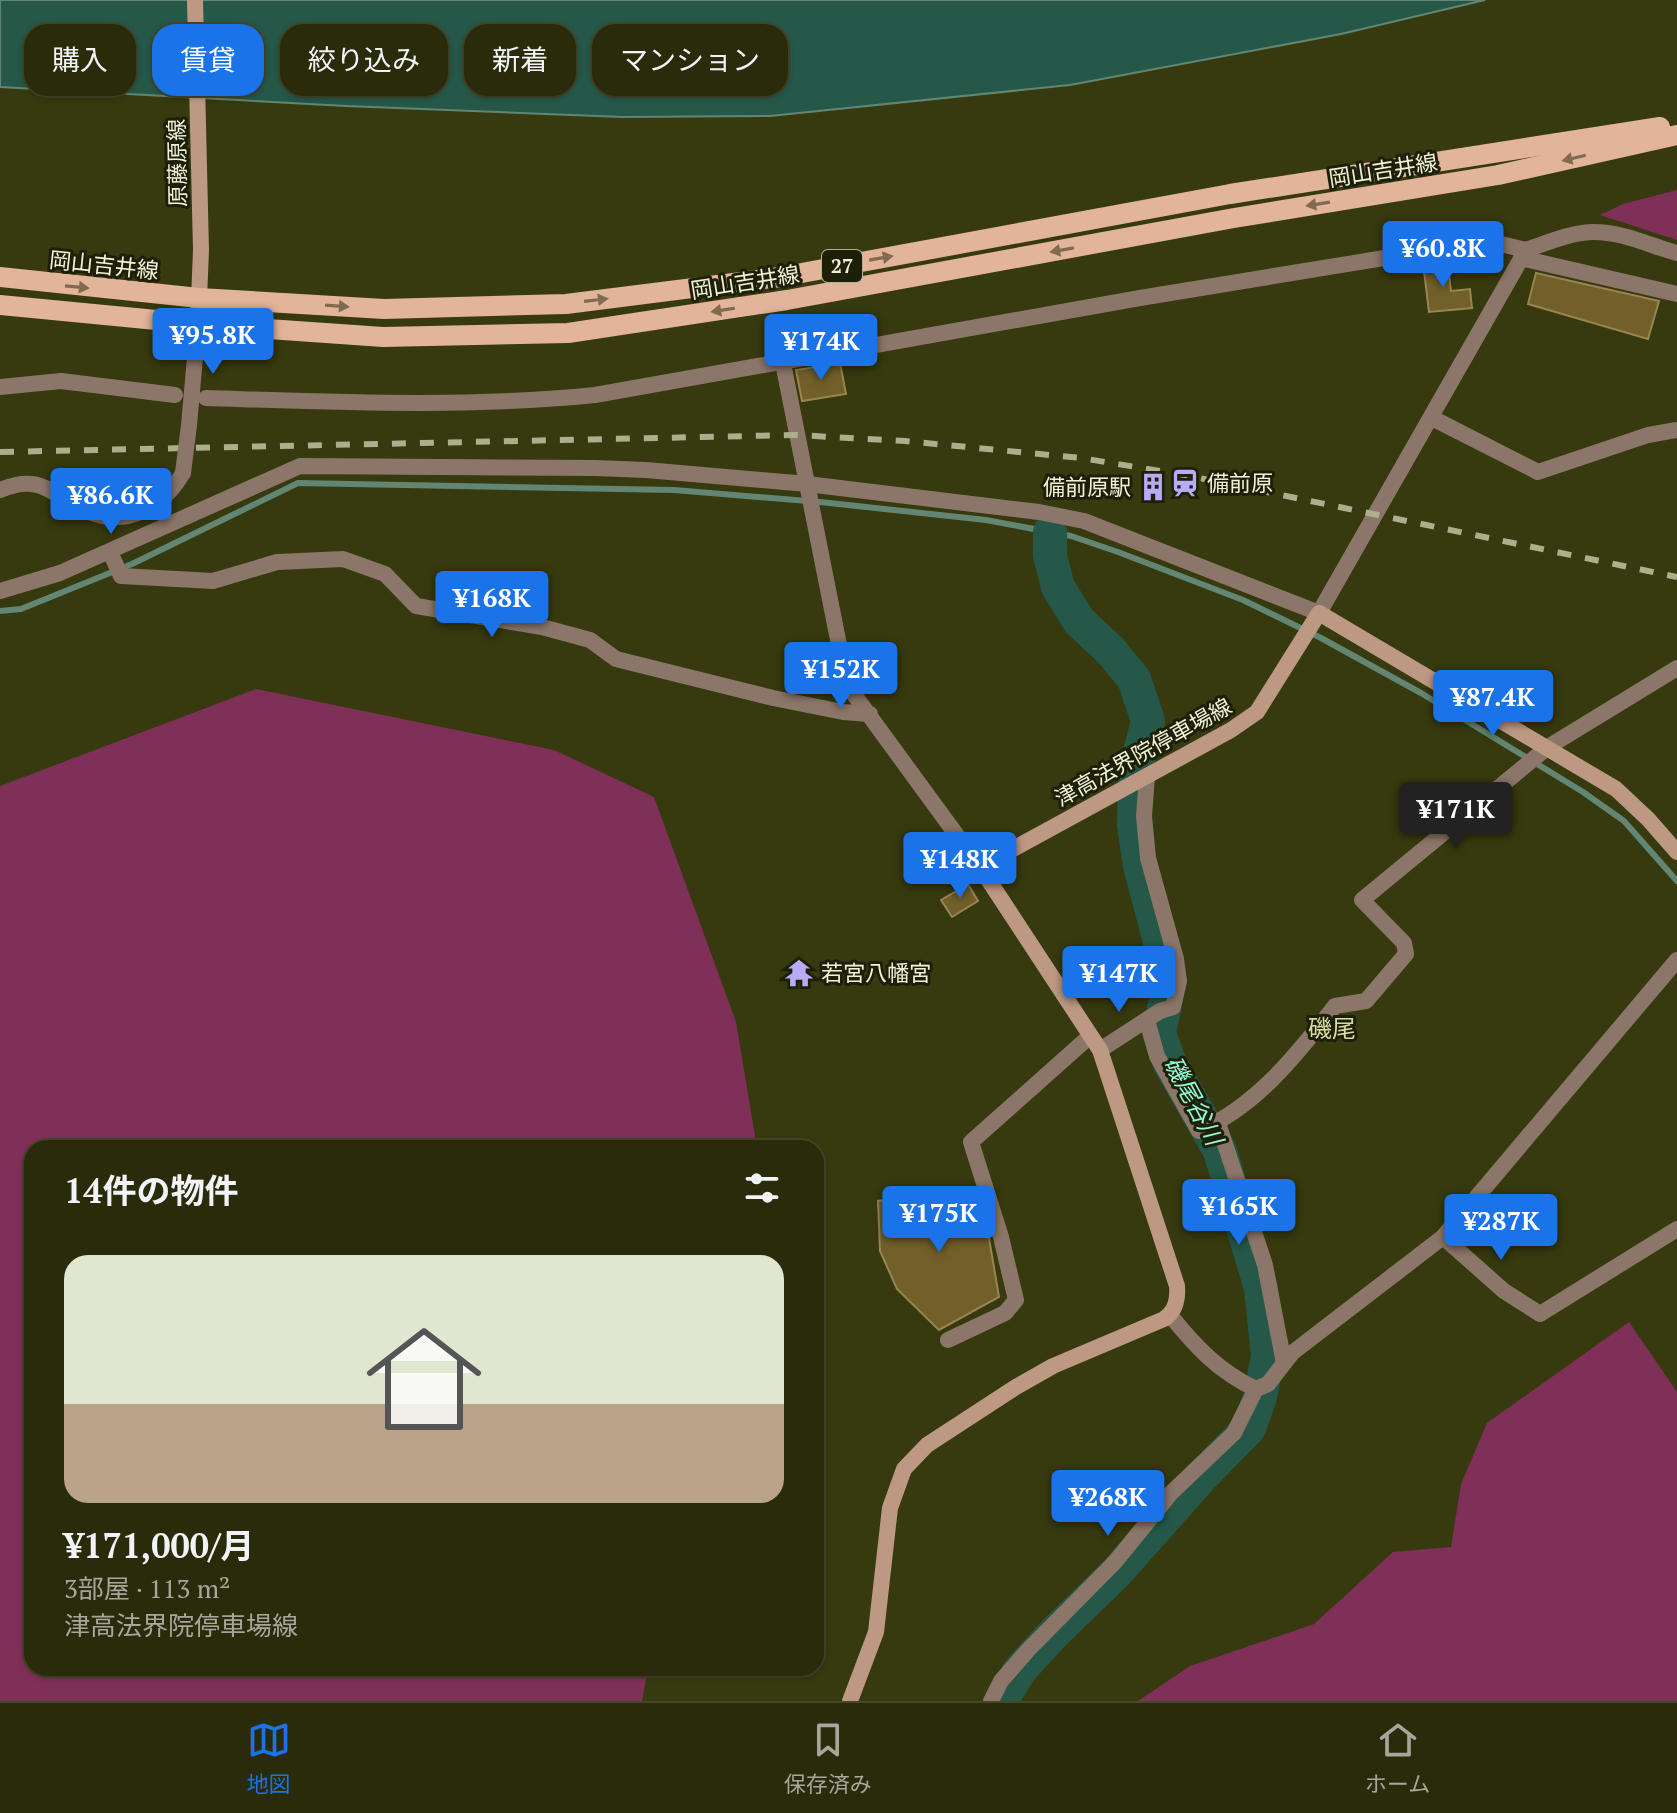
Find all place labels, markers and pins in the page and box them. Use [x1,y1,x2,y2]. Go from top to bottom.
pin: ¥60.8K [1378,221,1508,289]
pin: ¥95.8K [148,308,278,376]
pin: ¥174K [765,314,877,382]
pin: ¥86.6K [46,468,176,536]
station icon: 備前原 [1170,468,1200,498]
place label: 備前原 [1207,468,1273,497]
place label: 備前原駅 [1043,472,1131,501]
building icon: 備前原駅 [1138,472,1168,502]
pin: ¥168K [436,571,548,639]
pin: ¥152K [785,642,897,710]
pin: ¥87.4K [1428,670,1558,738]
pin: ¥171K [1400,782,1512,850]
pin: ¥148K [904,832,1016,900]
pin: ¥147K [1063,946,1175,1014]
temple icon: 若宮八幡宮 [784,958,814,988]
place label: 若宮八幡宮 [821,958,931,987]
pin: ¥165K [1183,1179,1295,1247]
pin: ¥175K [883,1186,995,1254]
pin: ¥287K [1445,1194,1557,1262]
pin: ¥268K [1052,1470,1164,1538]

